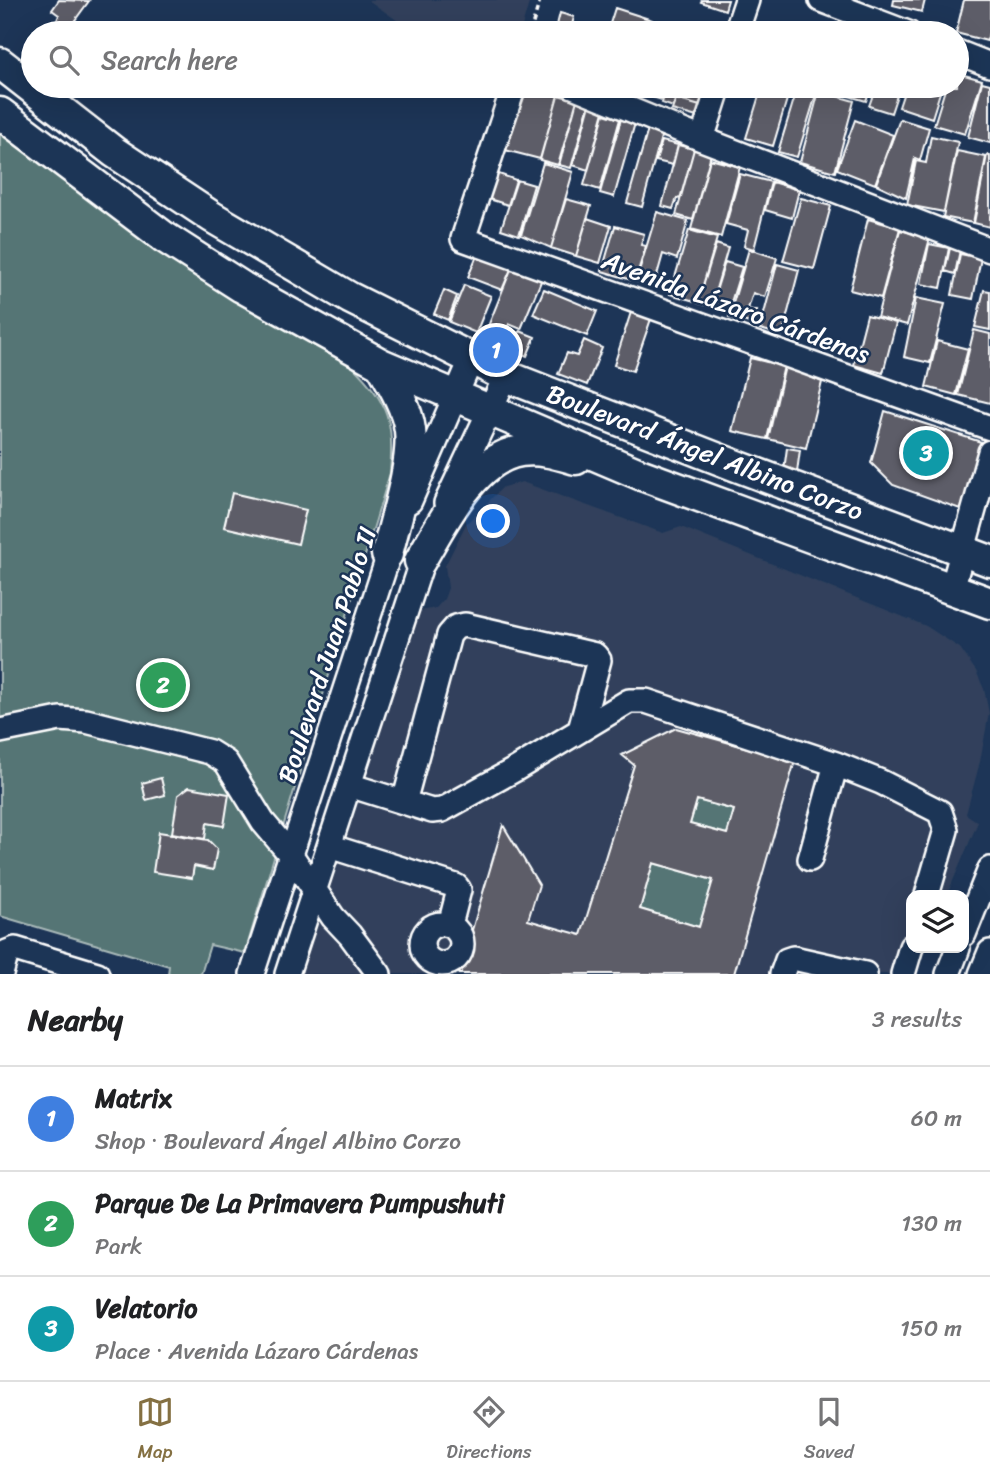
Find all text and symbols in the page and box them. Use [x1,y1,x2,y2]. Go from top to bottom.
search box [21,21,969,98]
text: Search here [101,37,238,83]
icon: search [45,41,83,79]
street label: Avenida Lázaro Cárdenas [595,237,877,377]
pin: 1 [473,324,519,376]
street label: Boulevard Ángel Albino Corzo [540,370,870,534]
pin: 3 [903,427,949,479]
your location [476,504,510,538]
street label: Boulevard Juan Pablo II [264,521,390,789]
pin: 2 [140,659,186,711]
map controls [906,890,969,953]
button: layers [906,890,969,953]
text: Nearby [28,993,123,1047]
text: 3 results [872,999,962,1040]
text: Matrix [95,1075,172,1121]
text: 1 [46,1098,56,1139]
text: 60 m [911,1098,962,1139]
text: Shop · Boulevard Ángel Albino Corzo [95,1121,461,1162]
text: Parque De La Primavera Pumpushuti [95,1180,504,1226]
text: 2 [44,1203,58,1244]
text: 130 m [901,1203,962,1244]
text: Park [95,1226,142,1267]
text: Velatorio [95,1285,197,1331]
text: 3 [45,1308,57,1349]
text: 150 m [900,1308,962,1349]
text: Place · Avenida Lázaro Cárdenas [95,1331,418,1372]
tab: Map [136,1393,174,1468]
tab: Directions [446,1393,532,1468]
tab: Saved [804,1393,854,1468]

